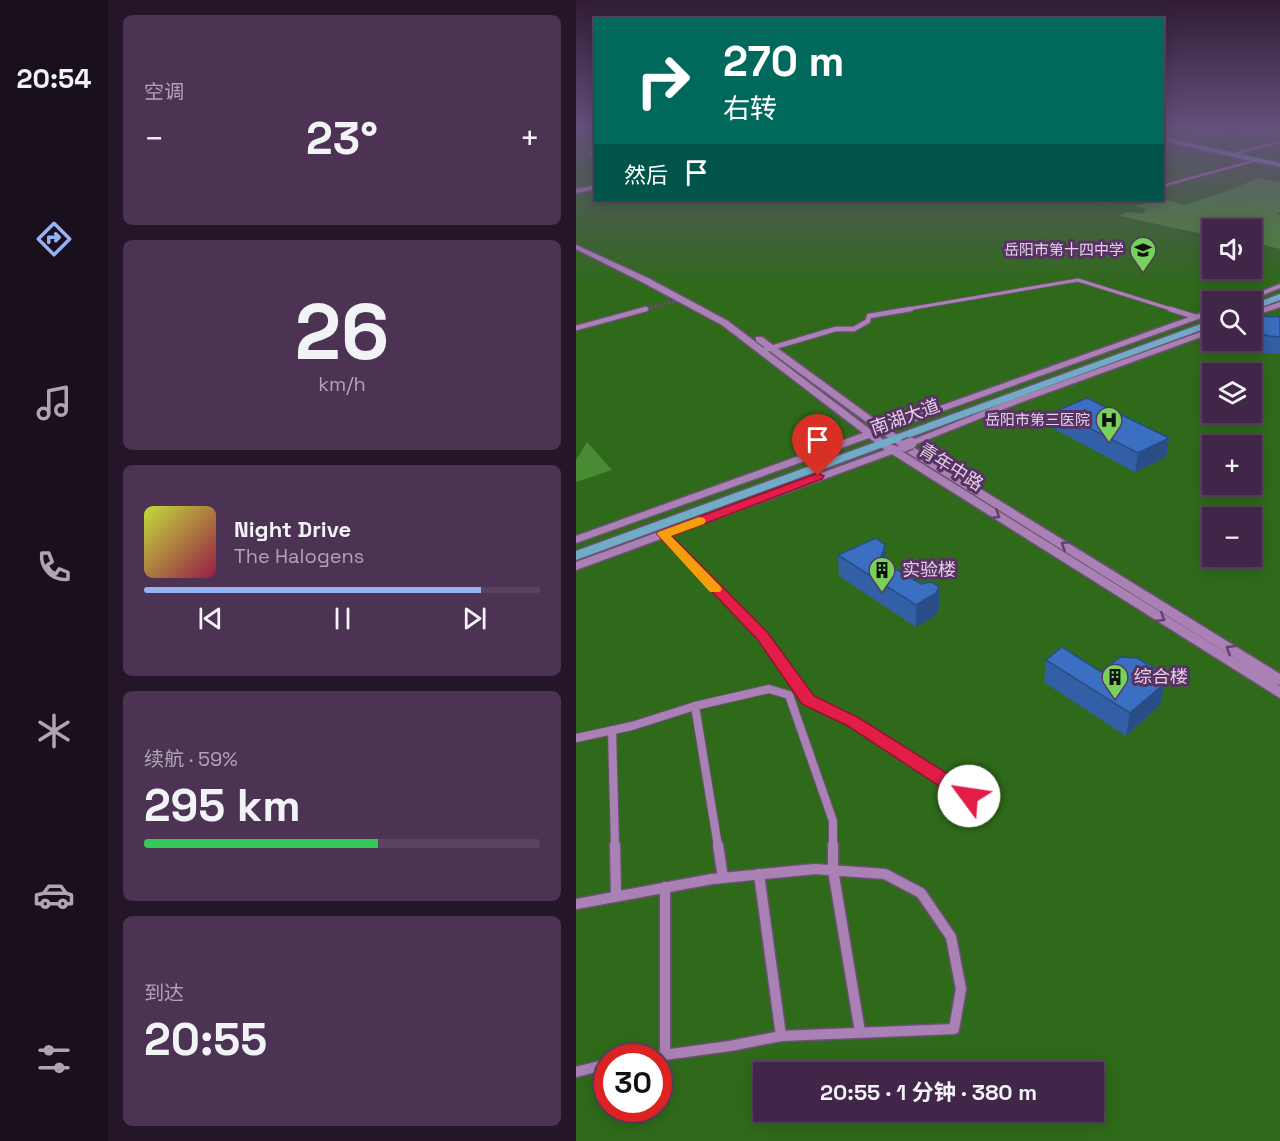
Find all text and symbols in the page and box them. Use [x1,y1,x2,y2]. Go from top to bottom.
text: 270 m [723,35,844,88]
icon: right [624,42,702,120]
text: 20:54 [17,61,91,96]
text: 空调 [144,79,184,105]
text: 右转 [723,91,777,126]
text: 23° [306,110,378,167]
text: − [144,118,164,160]
text: + [520,118,540,160]
icon: arrive [680,156,713,189]
text: 然后 [624,161,668,189]
icon: directions [33,218,75,260]
map controls [1202,219,1262,567]
button: sound [1202,219,1262,279]
school or university icon: 岳阳市第十四中学 [1128,235,1158,273]
place label: 岳阳市第十四中学 [1004,240,1124,259]
text: 26 [295,282,389,382]
button: search [1202,291,1262,351]
button: layers [1202,363,1262,423]
text: km/h [318,371,366,397]
icon: music [33,382,75,424]
street label: 南湖大道 [867,393,943,440]
hospital icon: 岳阳市第三医院 [1094,405,1124,443]
place label: 岳阳市第三医院 [985,410,1090,429]
pin [792,414,843,476]
icon: arrive [801,423,834,456]
button: + [1202,435,1262,495]
street label: 青年中路 [915,438,988,495]
one-way arrow [990,507,1000,519]
button: − [1202,507,1262,567]
text: Night Drive [234,515,351,543]
one-way arrow [1061,541,1071,553]
text: The Halogens [234,543,364,569]
icon: phone [33,546,75,588]
building icon: 实验楼 [867,555,897,593]
place label: 实验楼 [902,558,956,581]
icon: previous [194,602,227,635]
icon: pause [326,602,359,635]
icon: next [458,602,491,635]
one-way arrow [1155,611,1165,623]
one-way arrow [1226,645,1237,656]
building icon: 综合楼 [1100,662,1130,700]
place label: 综合楼 [1134,665,1188,688]
icon: climate [33,710,75,752]
text: 续航 · 59% [144,746,238,772]
position arrow [937,764,1001,828]
text: 295 km [144,777,301,834]
icon: car [33,874,75,916]
text: 到达 [144,980,184,1006]
text: 20:55 [144,1011,267,1068]
icon: filters [33,1038,75,1080]
speed limit sign: 30 [594,1044,672,1122]
text: 20:55 · 1 分钟 · 380 m [820,1078,1037,1106]

